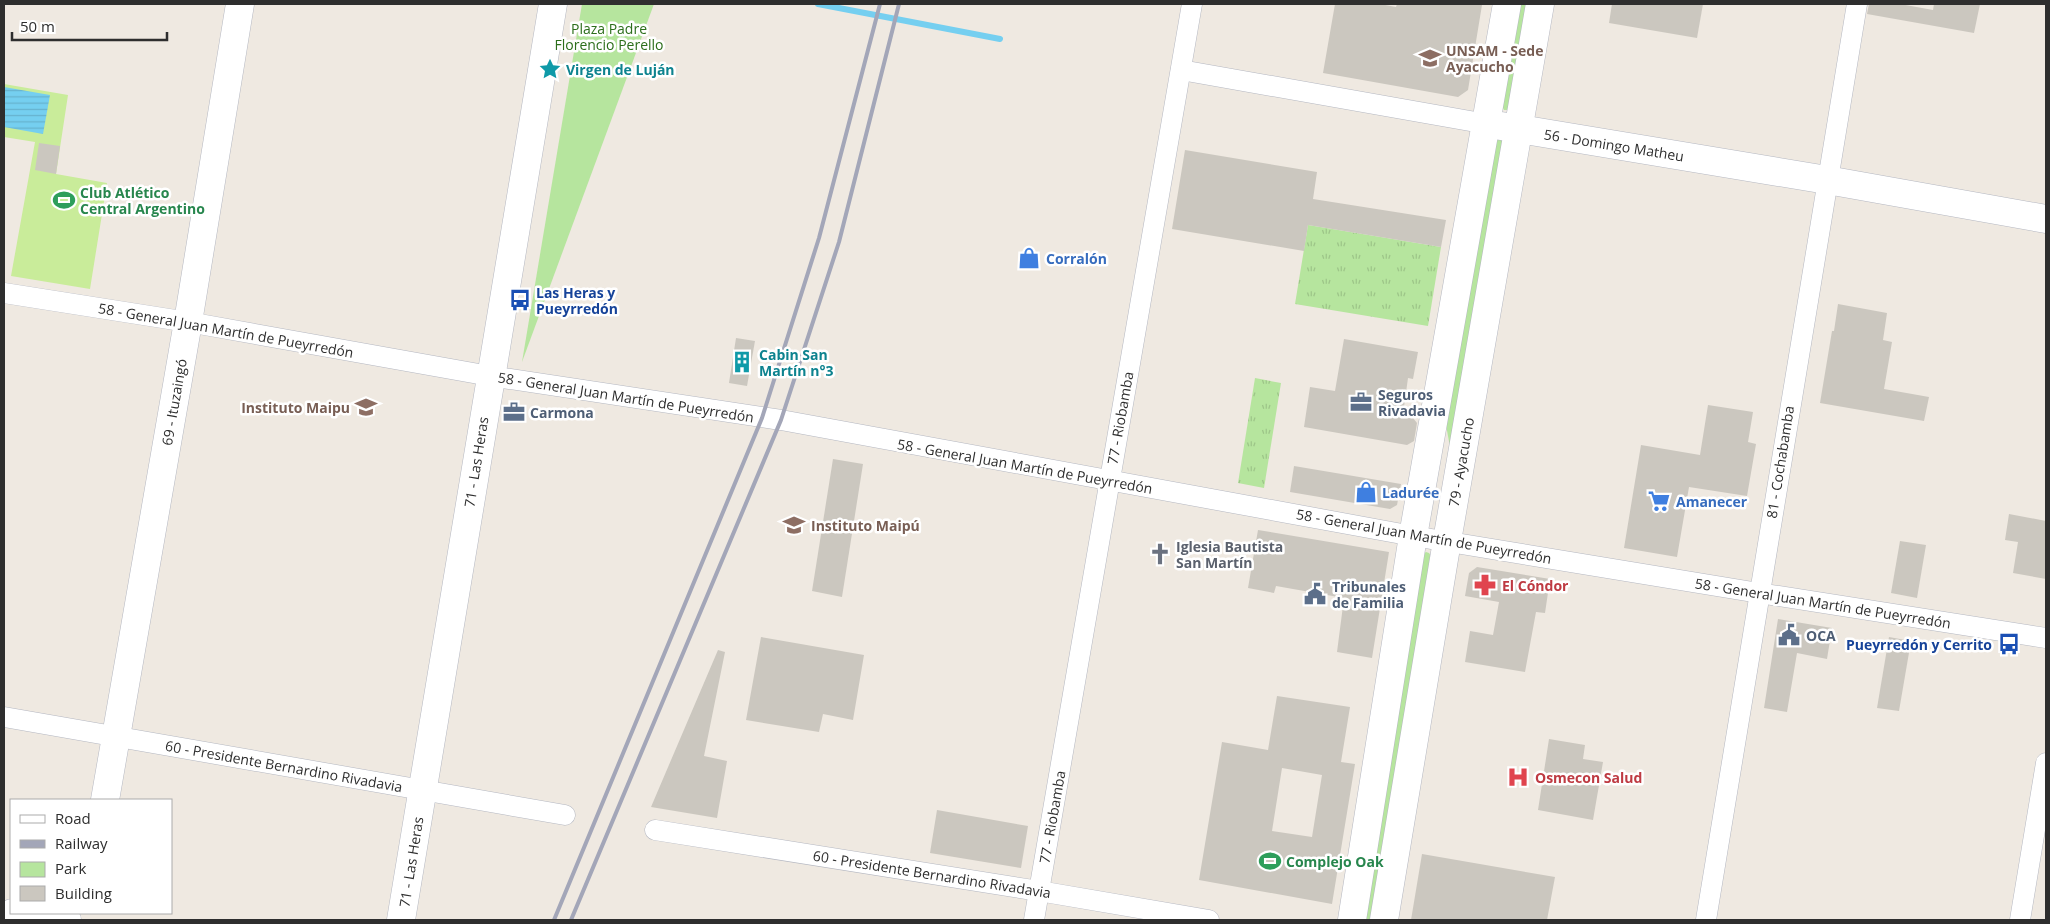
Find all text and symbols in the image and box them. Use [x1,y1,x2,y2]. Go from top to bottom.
scale bar [12,10,168,42]
text: 50 m [20,16,55,36]
park label: Plaza Padre Florencio Perello [554,19,664,54]
place label: UNSAM - Sede Ayacucho [1446,41,1543,76]
school or university icon: UNSAM - Sede Ayacucho [1417,45,1443,71]
place icon: Virgen de Luján [537,56,563,82]
place label: Virgen de Luján [566,60,675,79]
street label: 56 - Domingo Matheu [1543,125,1685,165]
place label: Club Atlético Central Argentino [80,183,205,218]
sports icon: Club Atlético Central Argentino [51,187,77,213]
shop icon: Corralón [1016,245,1042,271]
place label: Corralón [1046,249,1107,268]
place label: Las Heras y Pueyrredón [536,283,618,318]
bus stop icon: Las Heras y Pueyrredón [507,287,533,313]
street label: 58 - General Juan Martín de Pueyrredón [97,298,355,362]
place label: Cabin San Martín n°3 [759,345,833,380]
building icon: Cabin San Martín n°3 [729,349,755,375]
street label: 69 - Ituzaingó [157,357,191,447]
street label: 58 - General Juan Martín de Pueyrredón [497,367,755,427]
street label: 77 - Riobamba [1102,370,1138,466]
place label: Seguros Rivadavia [1378,385,1446,420]
office icon: Seguros Rivadavia [1348,389,1374,415]
school or university icon: Instituto Maipu [353,394,379,420]
place label: Instituto Maipu [241,398,350,417]
office icon: Carmona [501,399,527,425]
place label: Carmona [530,403,594,422]
street label: 81 - Cochabamba [1762,404,1798,520]
street label: 71 - Las Heras [459,415,493,509]
street label: 79 - Ayacucho [1444,416,1478,508]
street label: 58 - General Juan Martín de Pueyrredón [896,434,1154,498]
shop icon: Ladurée [1353,479,1379,505]
place label: Ladurée [1382,483,1439,502]
supermarket icon: Amanecer [1646,488,1672,514]
place label: Amanecer [1676,492,1748,511]
street label: 58 - General Juan Martín de Pueyrredón [1295,504,1553,568]
school or university icon: Instituto Maipú [781,512,807,538]
place label: Instituto Maipú [811,516,920,535]
place label: Iglesia Bautista San Martín [1176,537,1283,572]
church icon: Iglesia Bautista San Martín [1147,541,1173,567]
pharmacy icon: El Cóndor [1472,572,1498,598]
street label: 58 - General Juan Martín de Pueyrredón [1694,573,1952,633]
place label: El Cóndor [1502,576,1569,595]
place label: Tribunales de Familia [1332,577,1406,612]
public building icon: Tribunales de Familia [1302,581,1328,607]
public building icon: OCA [1776,622,1802,648]
place label: OCA [1806,626,1836,645]
bus stop icon: Pueyrredón y Cerrito [1996,631,2022,657]
place label: Pueyrredón y Cerrito [1846,635,1992,654]
street label: 60 - Presidente Bernardino Rivadavia [164,736,404,796]
hospital icon: Osmecon Salud [1505,764,1531,790]
place label: Osmecon Salud [1535,768,1642,787]
street label: 77 - Riobamba [1034,769,1070,865]
legend [10,799,172,914]
text: Road [55,808,91,828]
street label: 71 - Las Heras [394,815,428,909]
text: Railway [55,833,108,853]
street label: 60 - Presidente Bernardino Rivadavia [812,846,1052,902]
sports icon: Complejo Oak [1257,848,1283,874]
place label: Complejo Oak [1286,852,1384,871]
text: Park [55,858,86,878]
text: Building [55,883,112,903]

